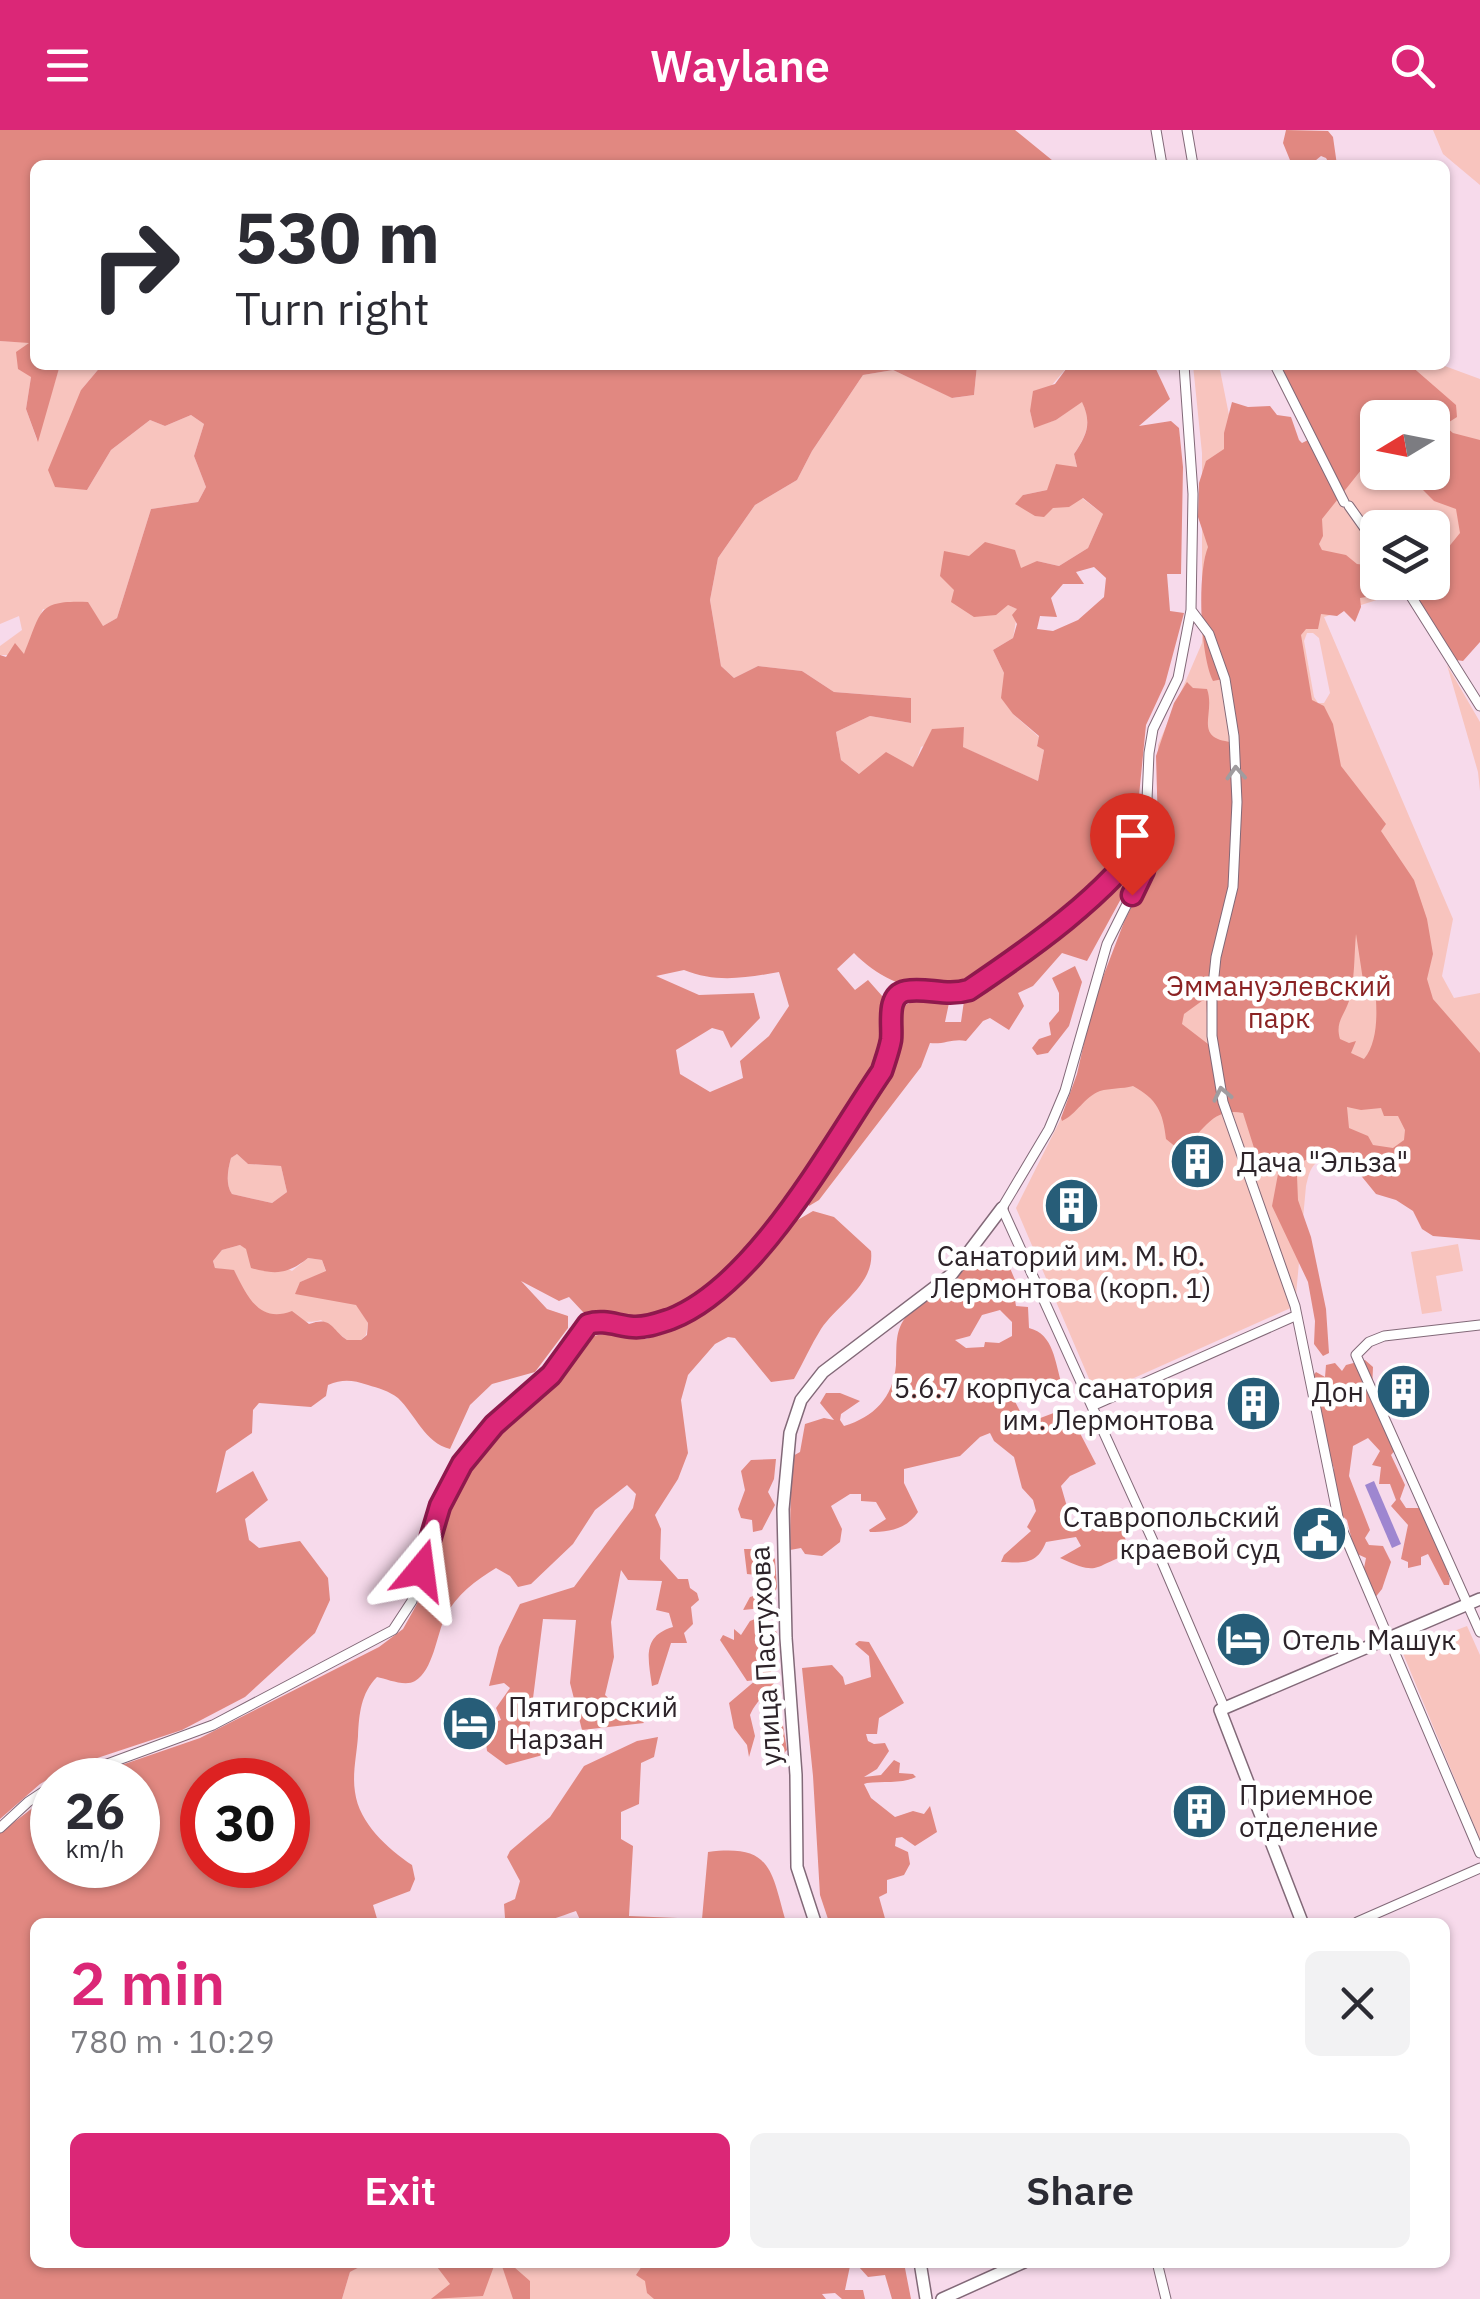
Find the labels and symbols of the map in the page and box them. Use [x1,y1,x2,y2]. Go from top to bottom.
north arrow [1360,400,1450,490]
one-way arrow [1226,764,1247,780]
pin [1090,793,1175,896]
park label: Эммануэлевский парк [1166,967,1392,1036]
one-way arrow [1213,1086,1234,1103]
building icon: Дача "Эльза" [1168,1132,1228,1192]
place label: Дача "Эльза" [1237,1143,1408,1180]
building icon: Санаторий им. М. Ю. Лермонтова (корп. 1) [1041,1175,1101,1235]
place label: Санаторий им. М. Ю. Лермонтова (корп. 1) [931,1237,1211,1306]
building icon: Дон [1373,1362,1433,1422]
place label: 5.6.7 корпуса санатория им. Лермонтова [894,1369,1214,1438]
place label: Дон [1312,1373,1364,1410]
building icon: 5.6.7 корпуса санатория им. Лермонтова [1223,1374,1283,1434]
place label: Ставропольский краевой суд [1063,1498,1280,1567]
public building icon: Ставропольский краевой суд [1289,1503,1349,1563]
position arrow [369,1518,473,1622]
street label: улица Пастухова [740,1545,789,1767]
hotel icon: Отель Машук [1213,1610,1273,1670]
place label: Отель Машук [1282,1621,1456,1658]
place label: Пятигорский Нарзан [508,1688,678,1757]
hotel icon: Пятигорский Нарзан [439,1693,499,1753]
speed limit sign: 30 [180,1758,310,1888]
place label: Приемное отделение [1239,1776,1378,1845]
building icon: Приемное отделение [1170,1781,1230,1841]

